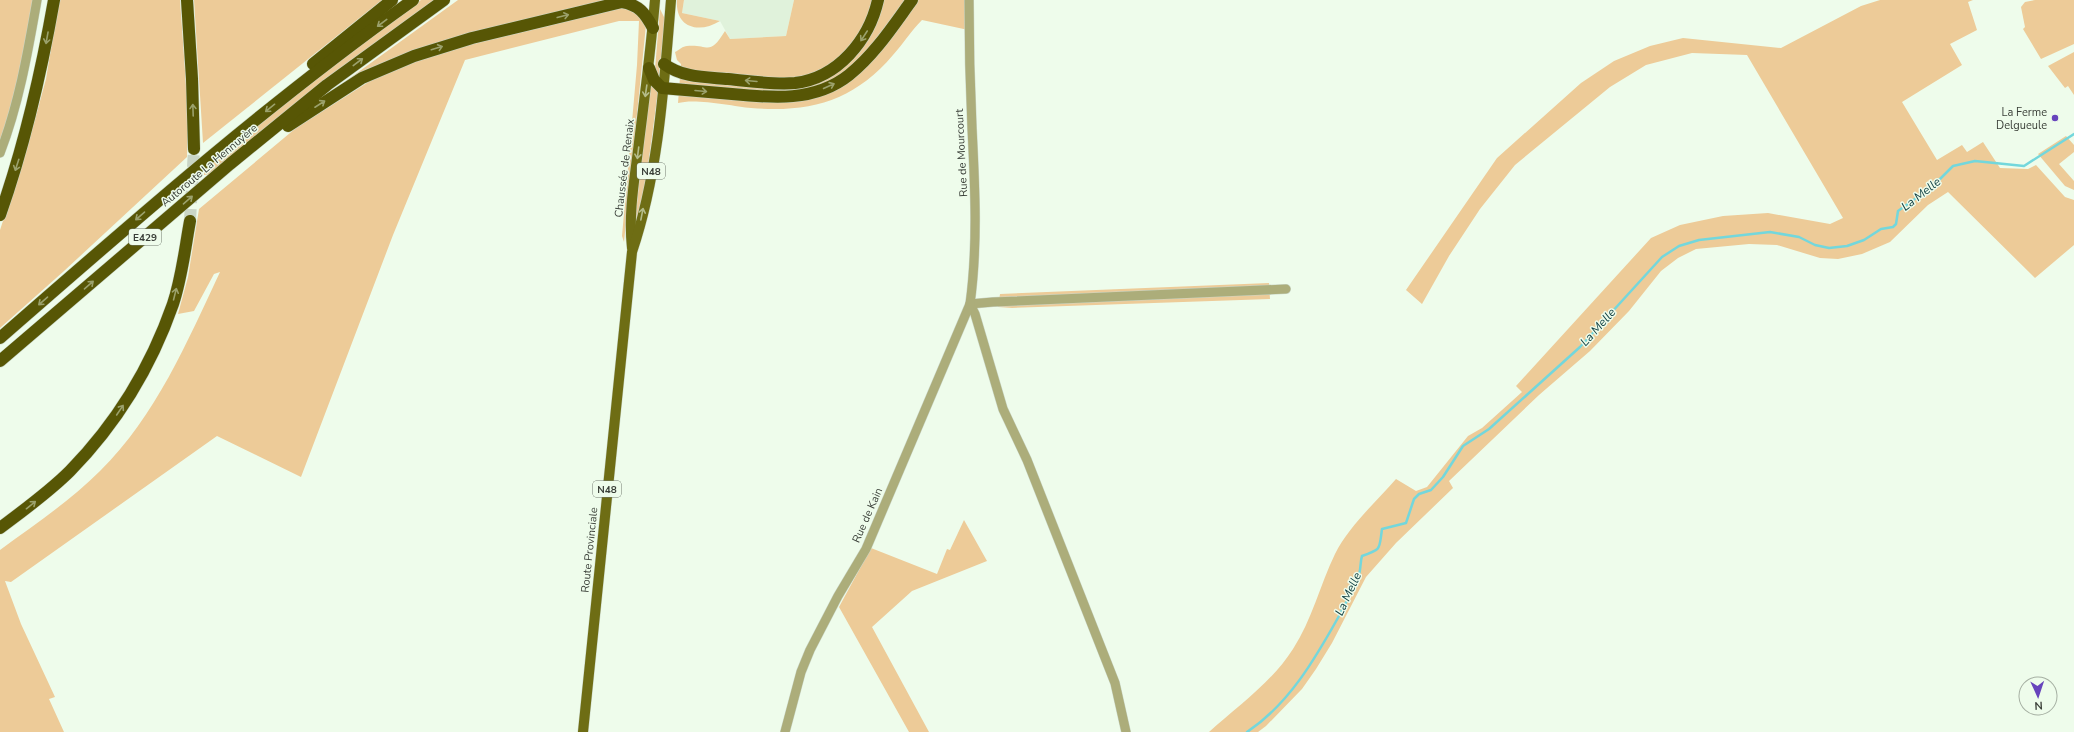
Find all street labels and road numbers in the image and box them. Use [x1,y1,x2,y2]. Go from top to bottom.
street label: Rue de Mourcourt [952,108,971,197]
street label: Chaussée de Renaix [611,118,638,218]
street label: Autoroute La Hennuyère [158,121,261,210]
road number: N48 [637,163,665,179]
road number: E429 [129,229,161,245]
road number: N48 [593,481,621,497]
street label: Rue de Kain [849,485,886,545]
street label: Route Provinciale [578,506,601,593]

